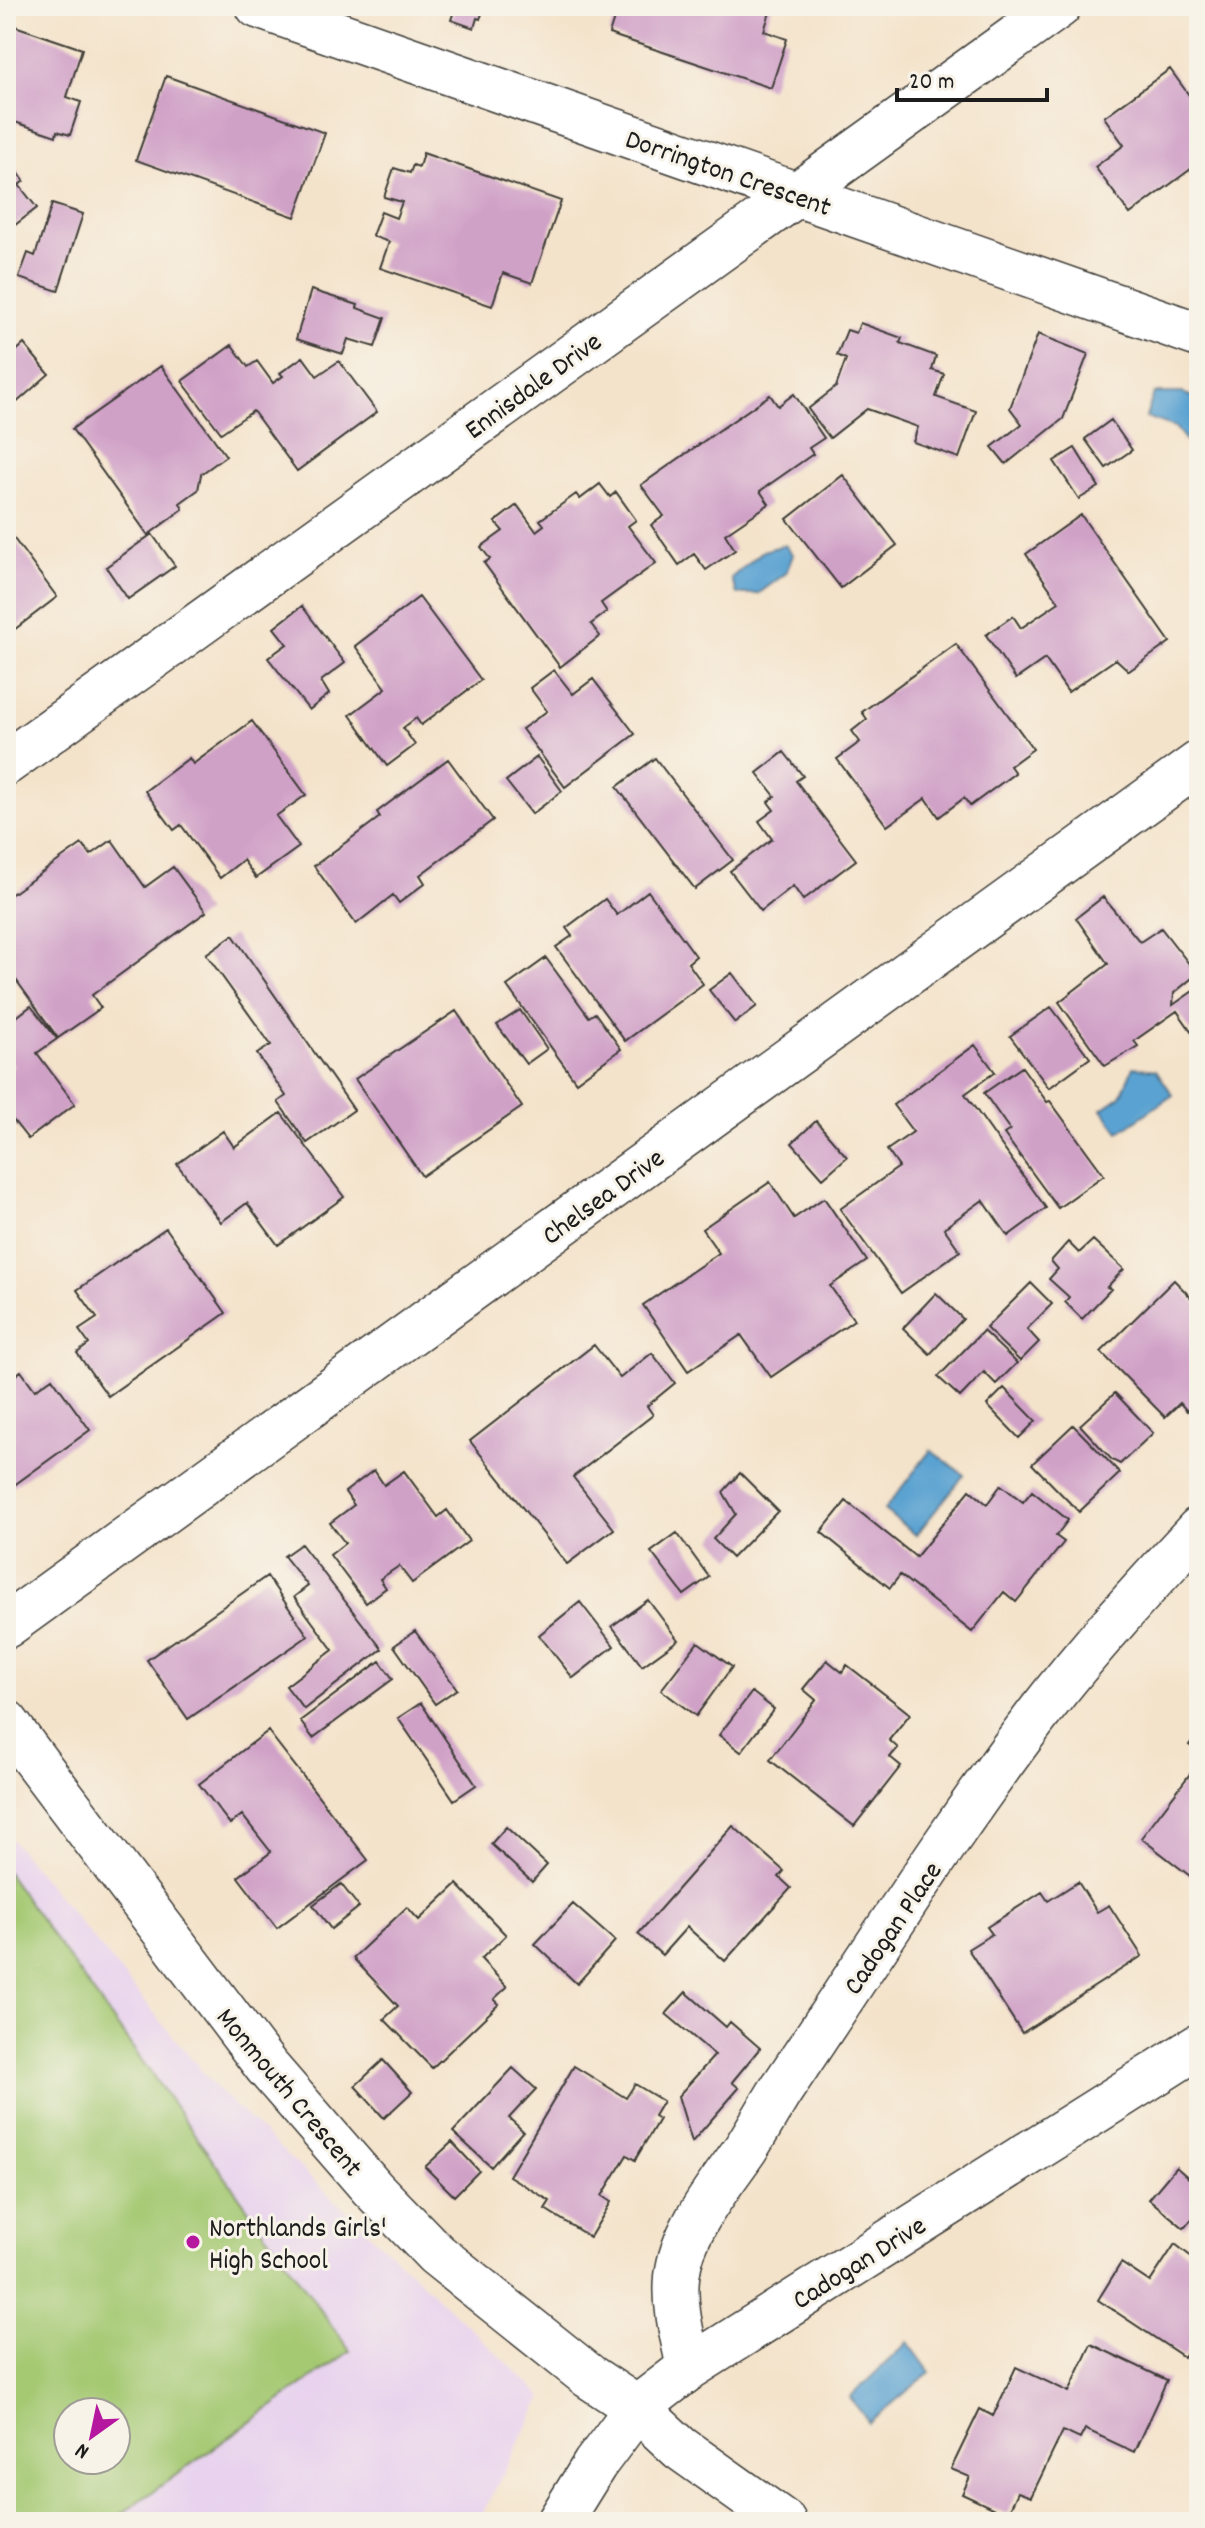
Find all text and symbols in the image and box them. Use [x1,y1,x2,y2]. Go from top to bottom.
scale bar [897,52,1047,102]
text: 20 m [909,66,955,100]
street label: Dorrington Crescent [619,122,836,230]
street label: Ennisdale Drive [458,325,612,452]
street label: Chelsea Drive [535,1141,675,1257]
street label: Cadogan Place [836,1855,955,2005]
street label: Monmouth Crescent [204,2001,370,2188]
street label: Cadogan Drive [786,2208,935,2322]
place label: Northlands Girls' High School [209,2211,387,2283]
marker: Northlands Girls' High School [184,2233,202,2251]
north arrow [52,2396,132,2476]
text: N [70,2434,96,2466]

